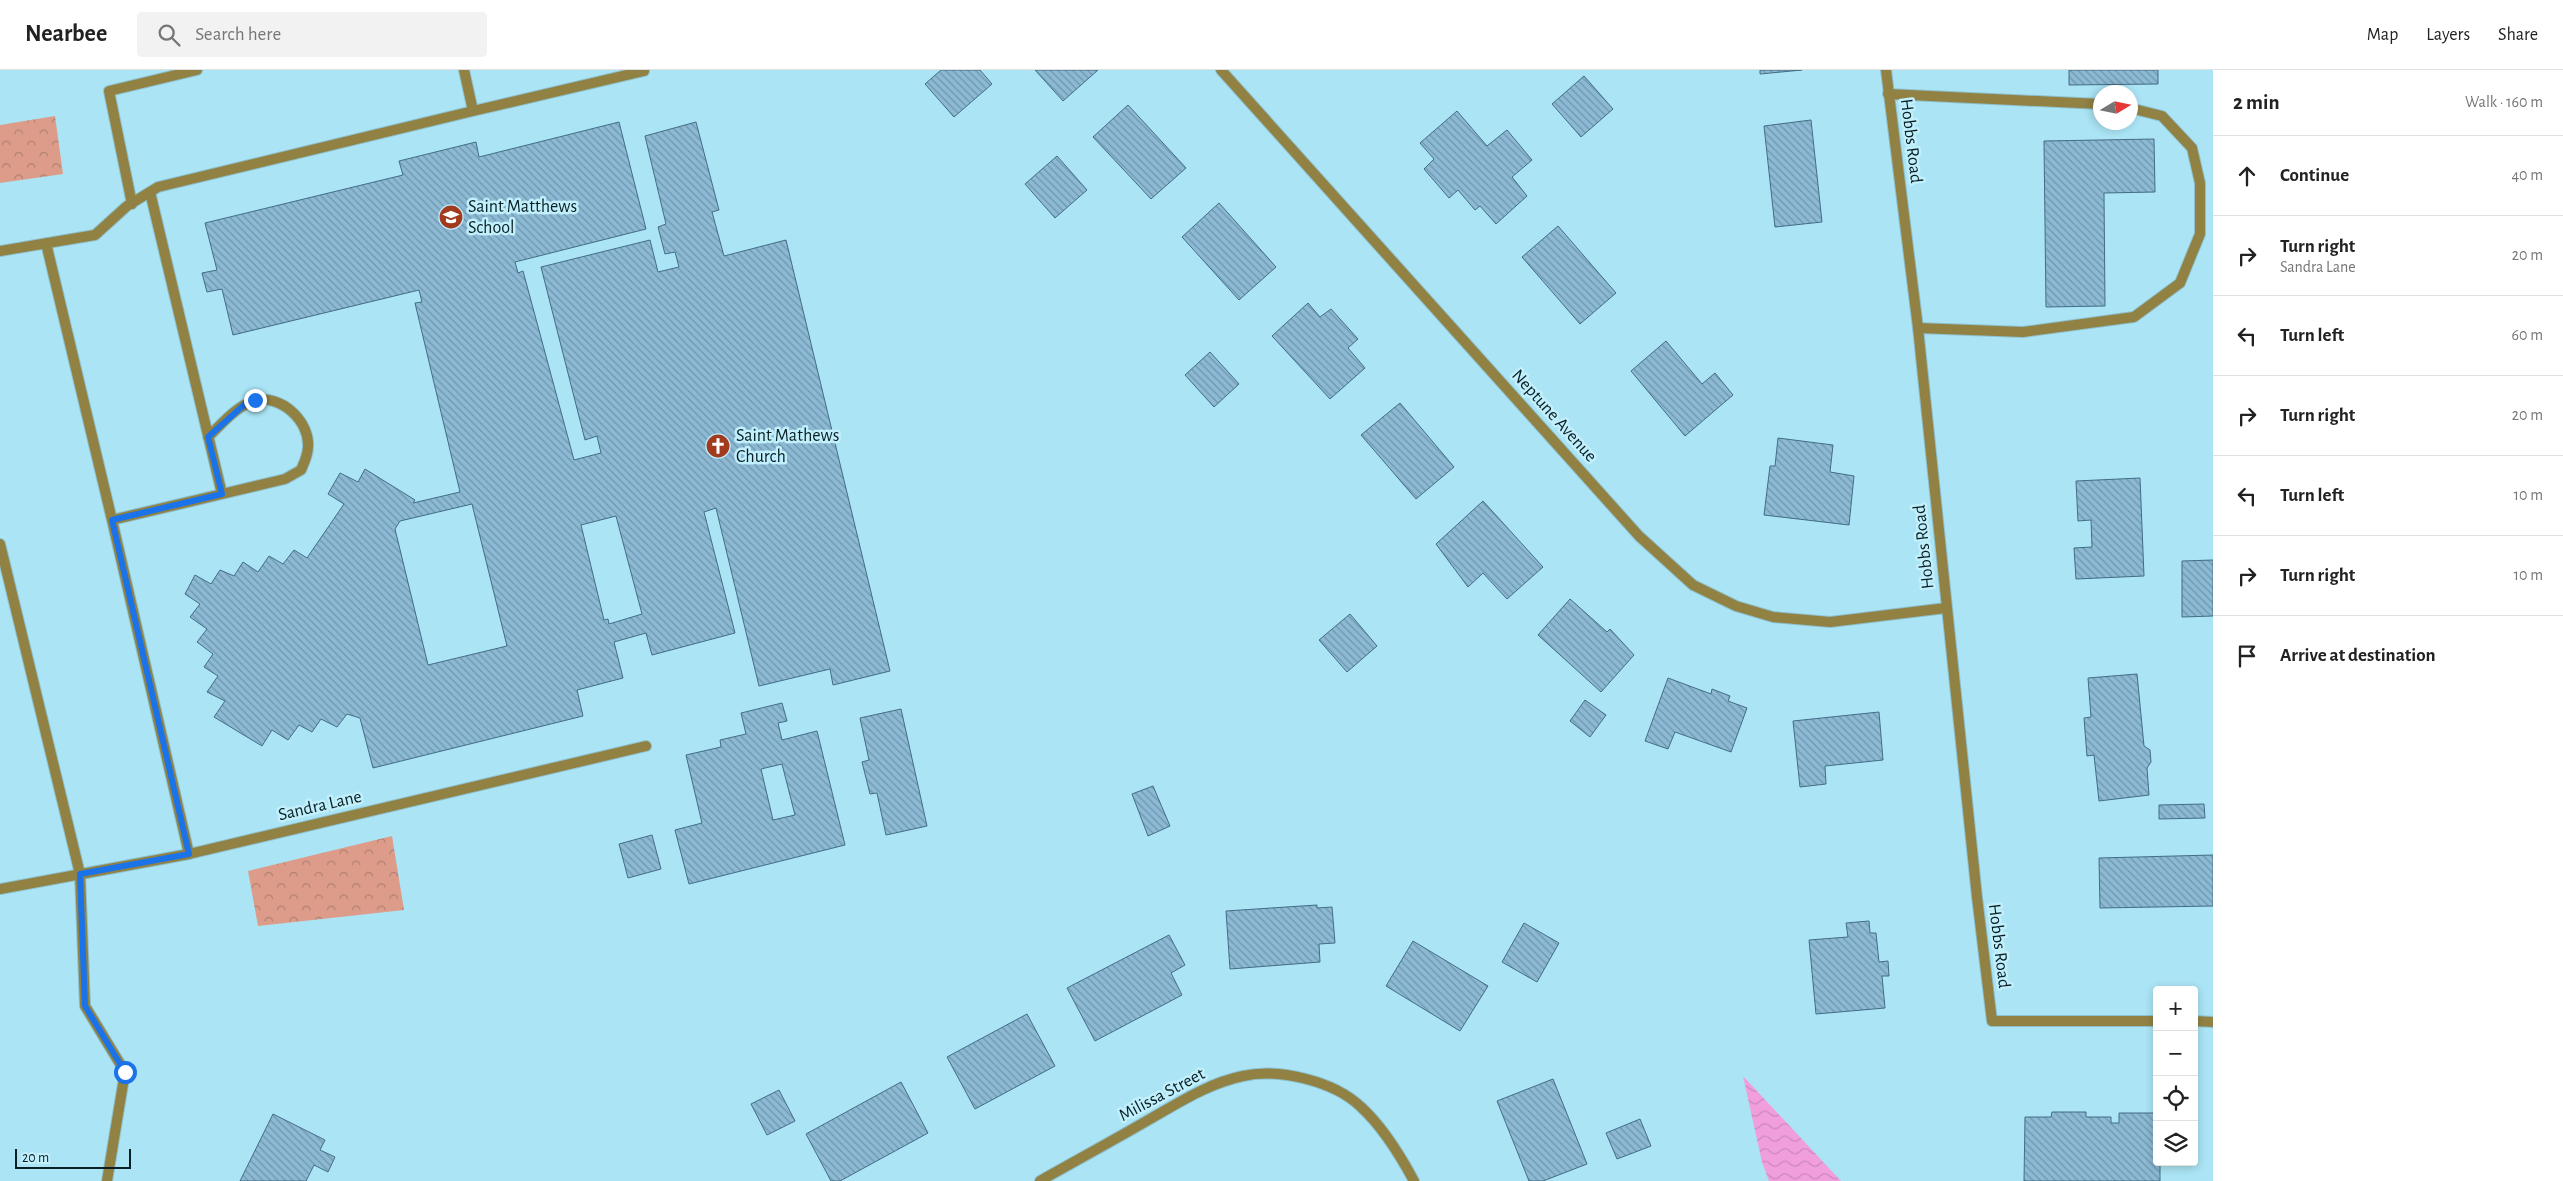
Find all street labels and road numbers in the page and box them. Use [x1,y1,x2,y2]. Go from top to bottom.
street label: Hobbs Road [1897,98,1925,184]
street label: Neptune Avenue [1508,366,1600,466]
street label: Hobbs Road [1911,504,1937,590]
street label: Sandra Lane [277,788,363,824]
street label: Hobbs Road [1985,903,2013,989]
street label: Milissa Street [1116,1065,1208,1125]

